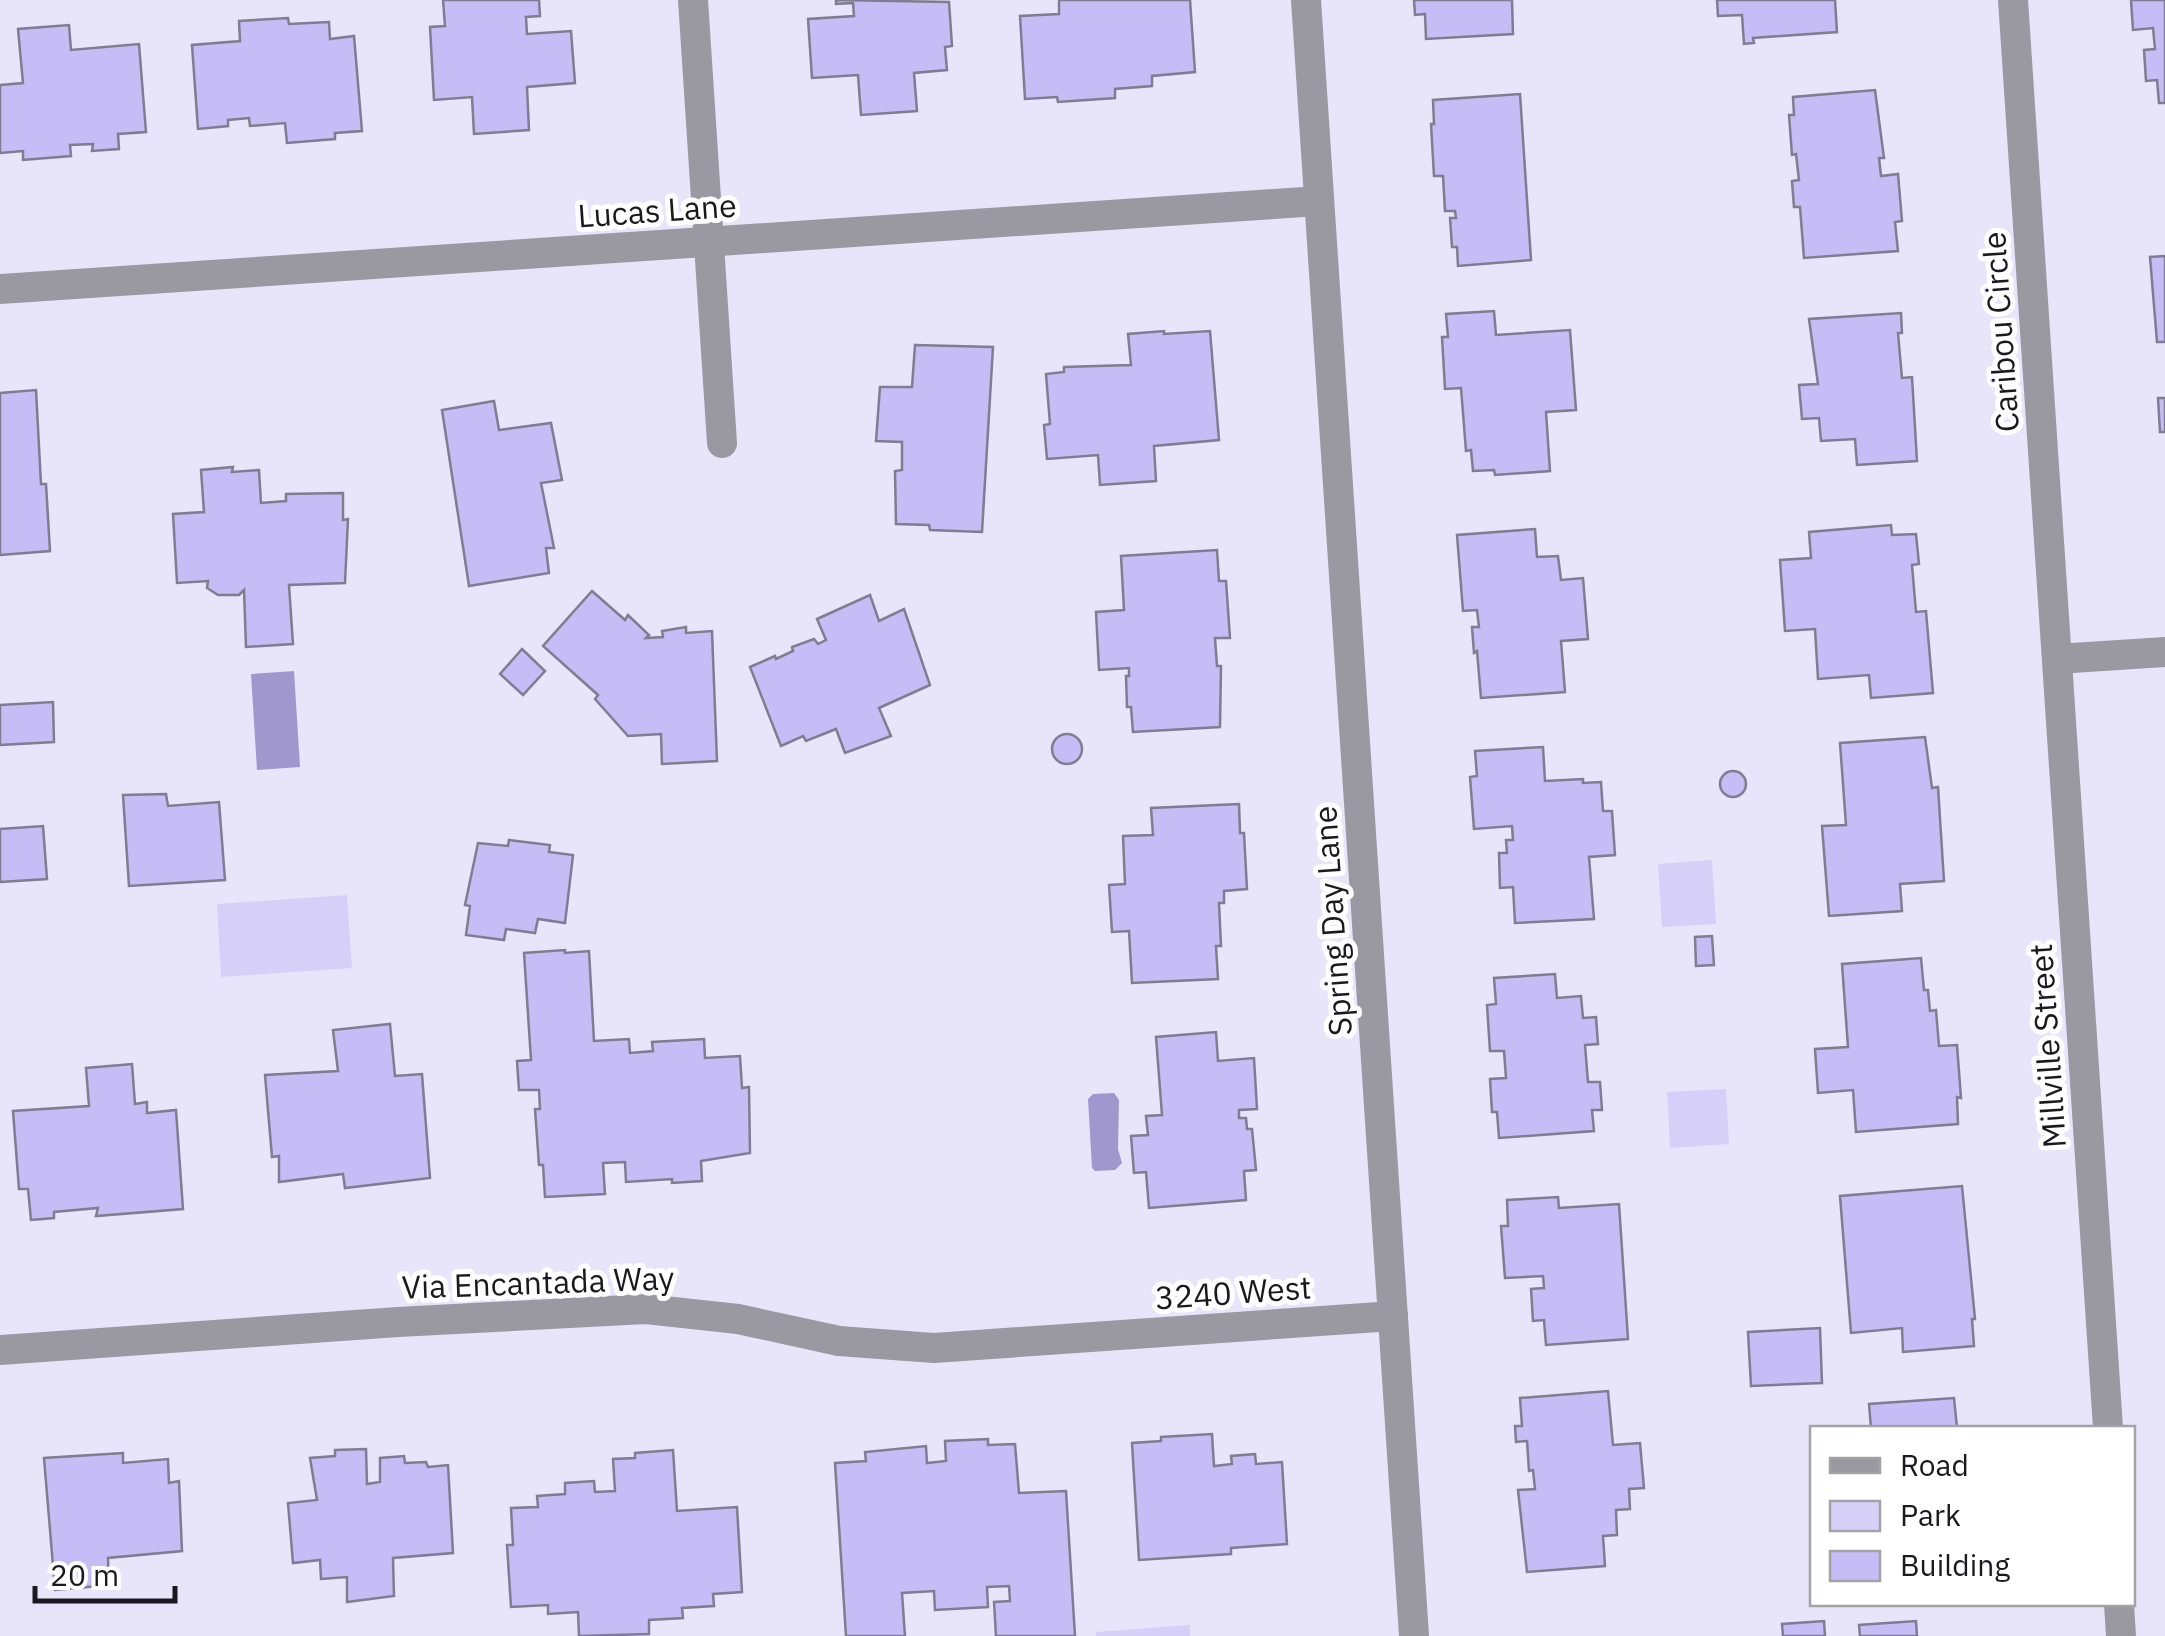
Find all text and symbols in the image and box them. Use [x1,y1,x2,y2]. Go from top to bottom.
street label: Lucas Lane [576,184,738,236]
street label: Caribou Circle [1972,230,2028,434]
street label: Spring Day Lane [1303,805,1361,1037]
street label: Millville Street [2019,942,2075,1150]
street label: Via Encantada Way [401,1256,675,1308]
street label: 3240 West [1153,1266,1313,1318]
legend [1810,1426,2135,1606]
text: Road [1900,1445,1969,1484]
text: Park [1900,1495,1961,1534]
scale bar [35,1541,175,1603]
text: Building [1900,1545,2010,1584]
text: 20 m [50,1555,119,1594]

